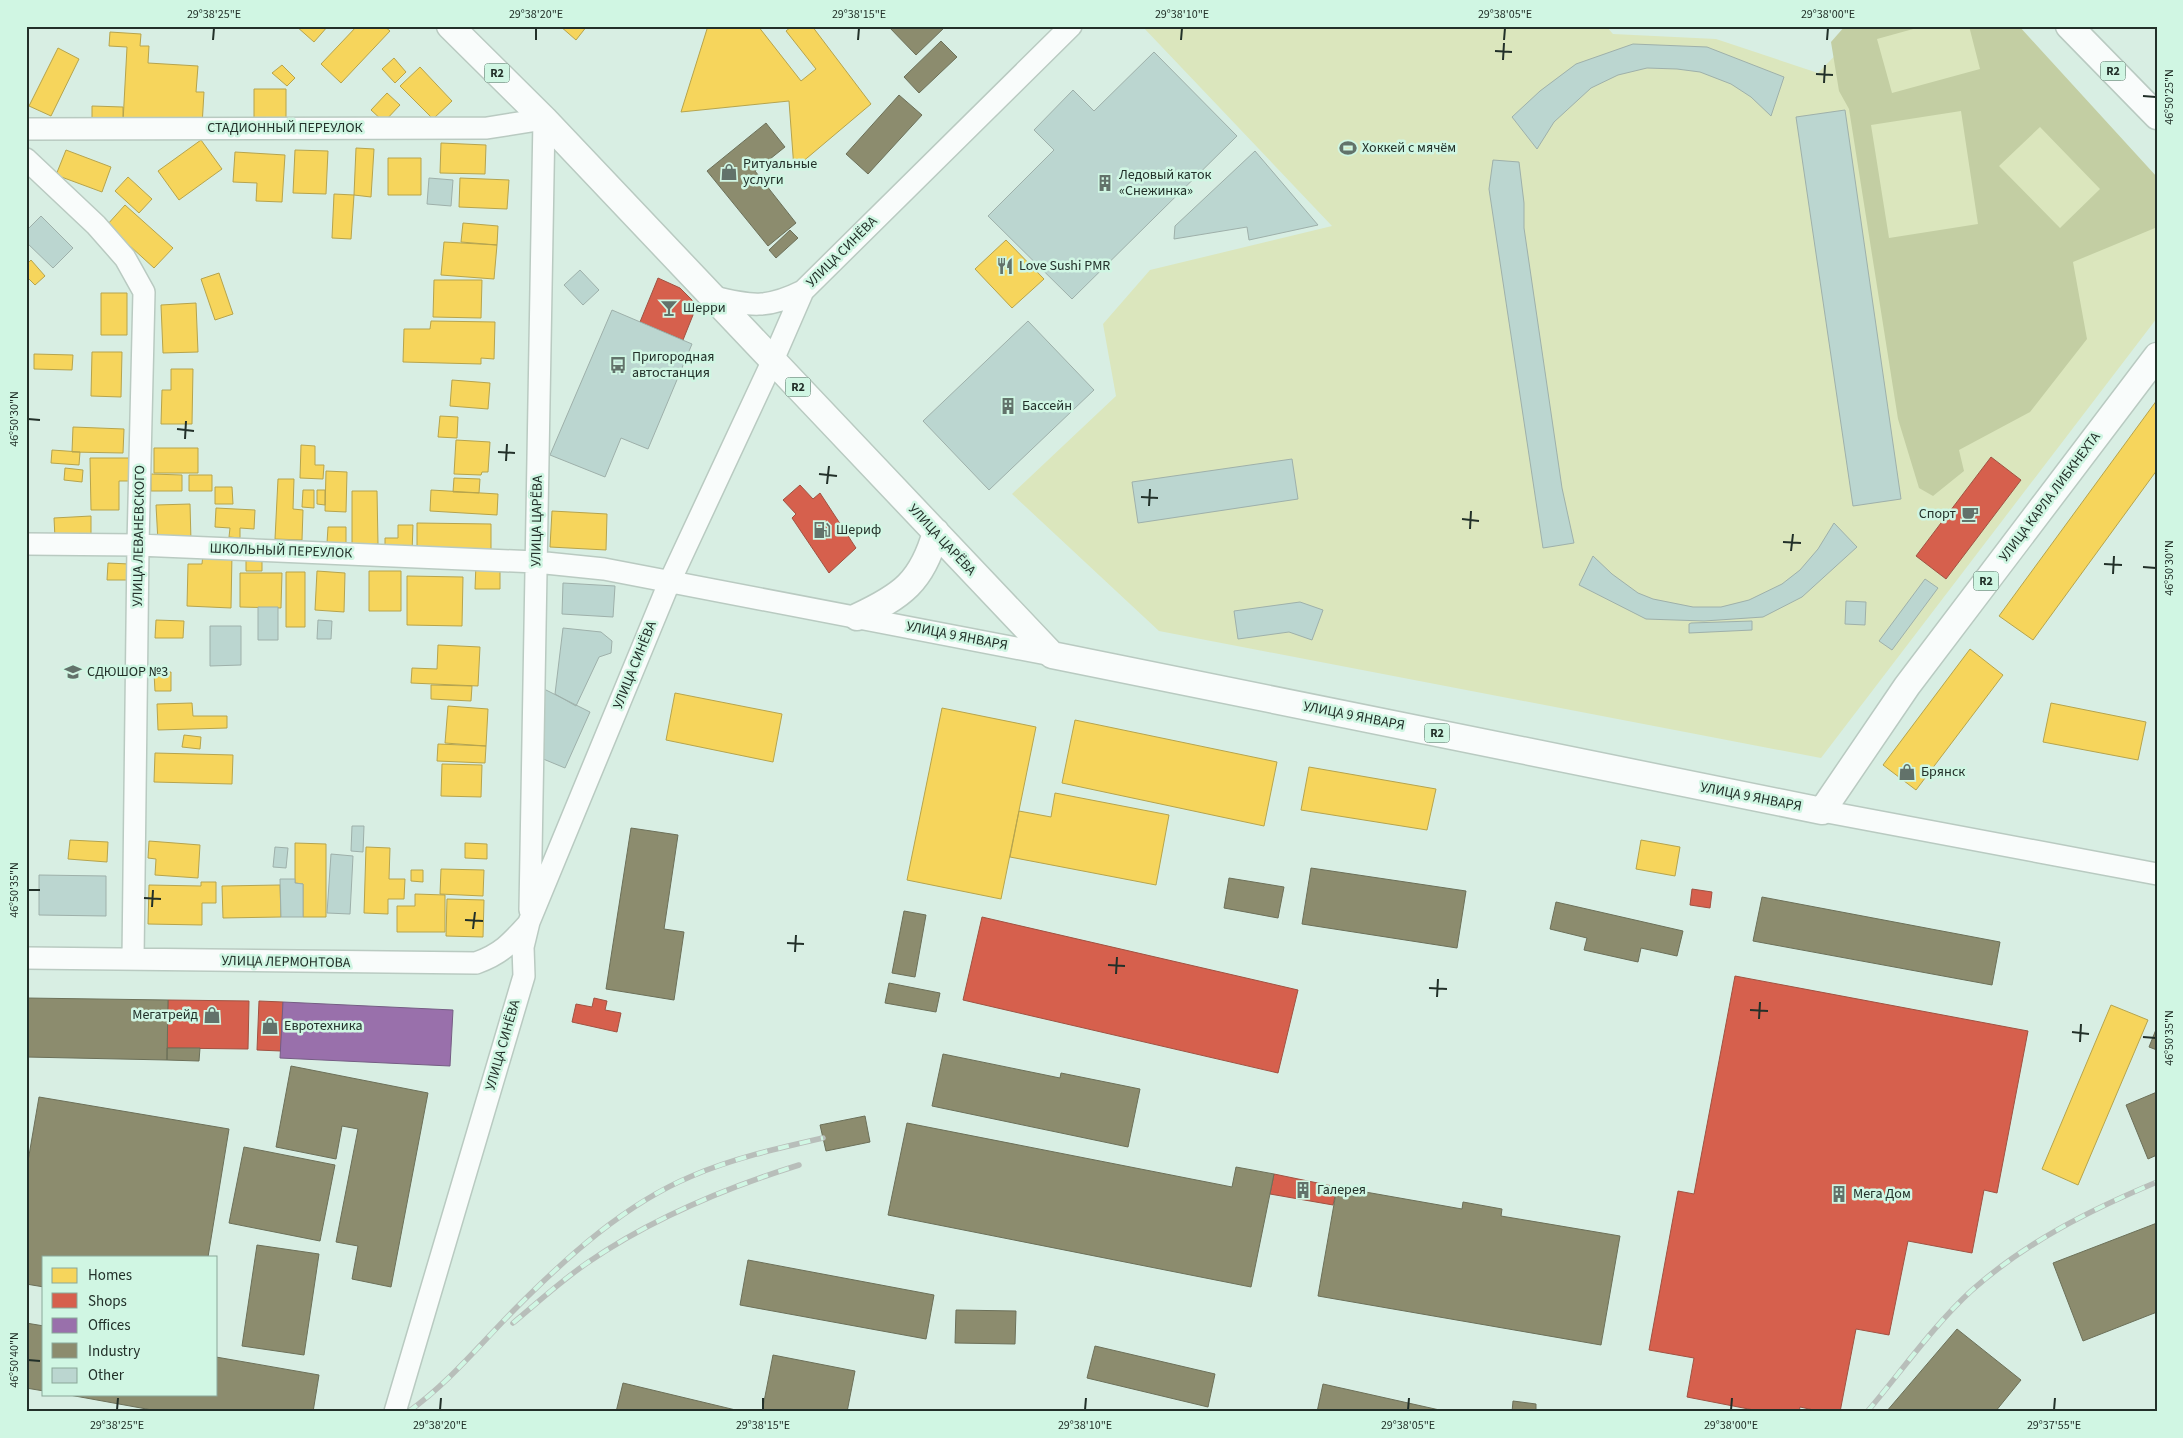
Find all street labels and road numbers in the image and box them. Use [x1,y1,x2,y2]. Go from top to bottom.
road number: R2 [2100,61,2126,80]
road number: R2 [484,64,510,82]
street label: СТАДИОННЫЙ ПЕРЕУЛОК [207,118,364,138]
street label: УЛИЦА СИНЁВА [802,212,882,292]
road number: R2 [786,378,810,397]
street label: УЛИЦА КАРЛА ЛИБКНЕХТА [1995,428,2106,566]
street label: УЛИЦА ЛЕВАНЕВСКОГО [128,465,150,607]
street label: УЛИЦА ЦАРЁВА [526,475,548,567]
street label: УЛИЦА ЦАРЁВА [903,500,981,581]
street label: ШКОЛЬНЫЙ ПЕРЕУЛОК [209,539,354,564]
road number: R2 [1974,572,1998,590]
street label: УЛИЦА 9 ЯНВАРЯ [905,616,1009,656]
street label: УЛИЦА СИНЁВА [608,618,662,712]
street label: УЛИЦА 9 ЯНВАРЯ [1302,696,1406,736]
road number: R2 [1424,724,1450,742]
street label: УЛИЦА 9 ЯНВАРЯ [1699,777,1803,817]
street label: УЛИЦА ЛЕРМОНТОВА [221,951,351,973]
street label: УЛИЦА СИНЁВА [481,997,526,1093]

